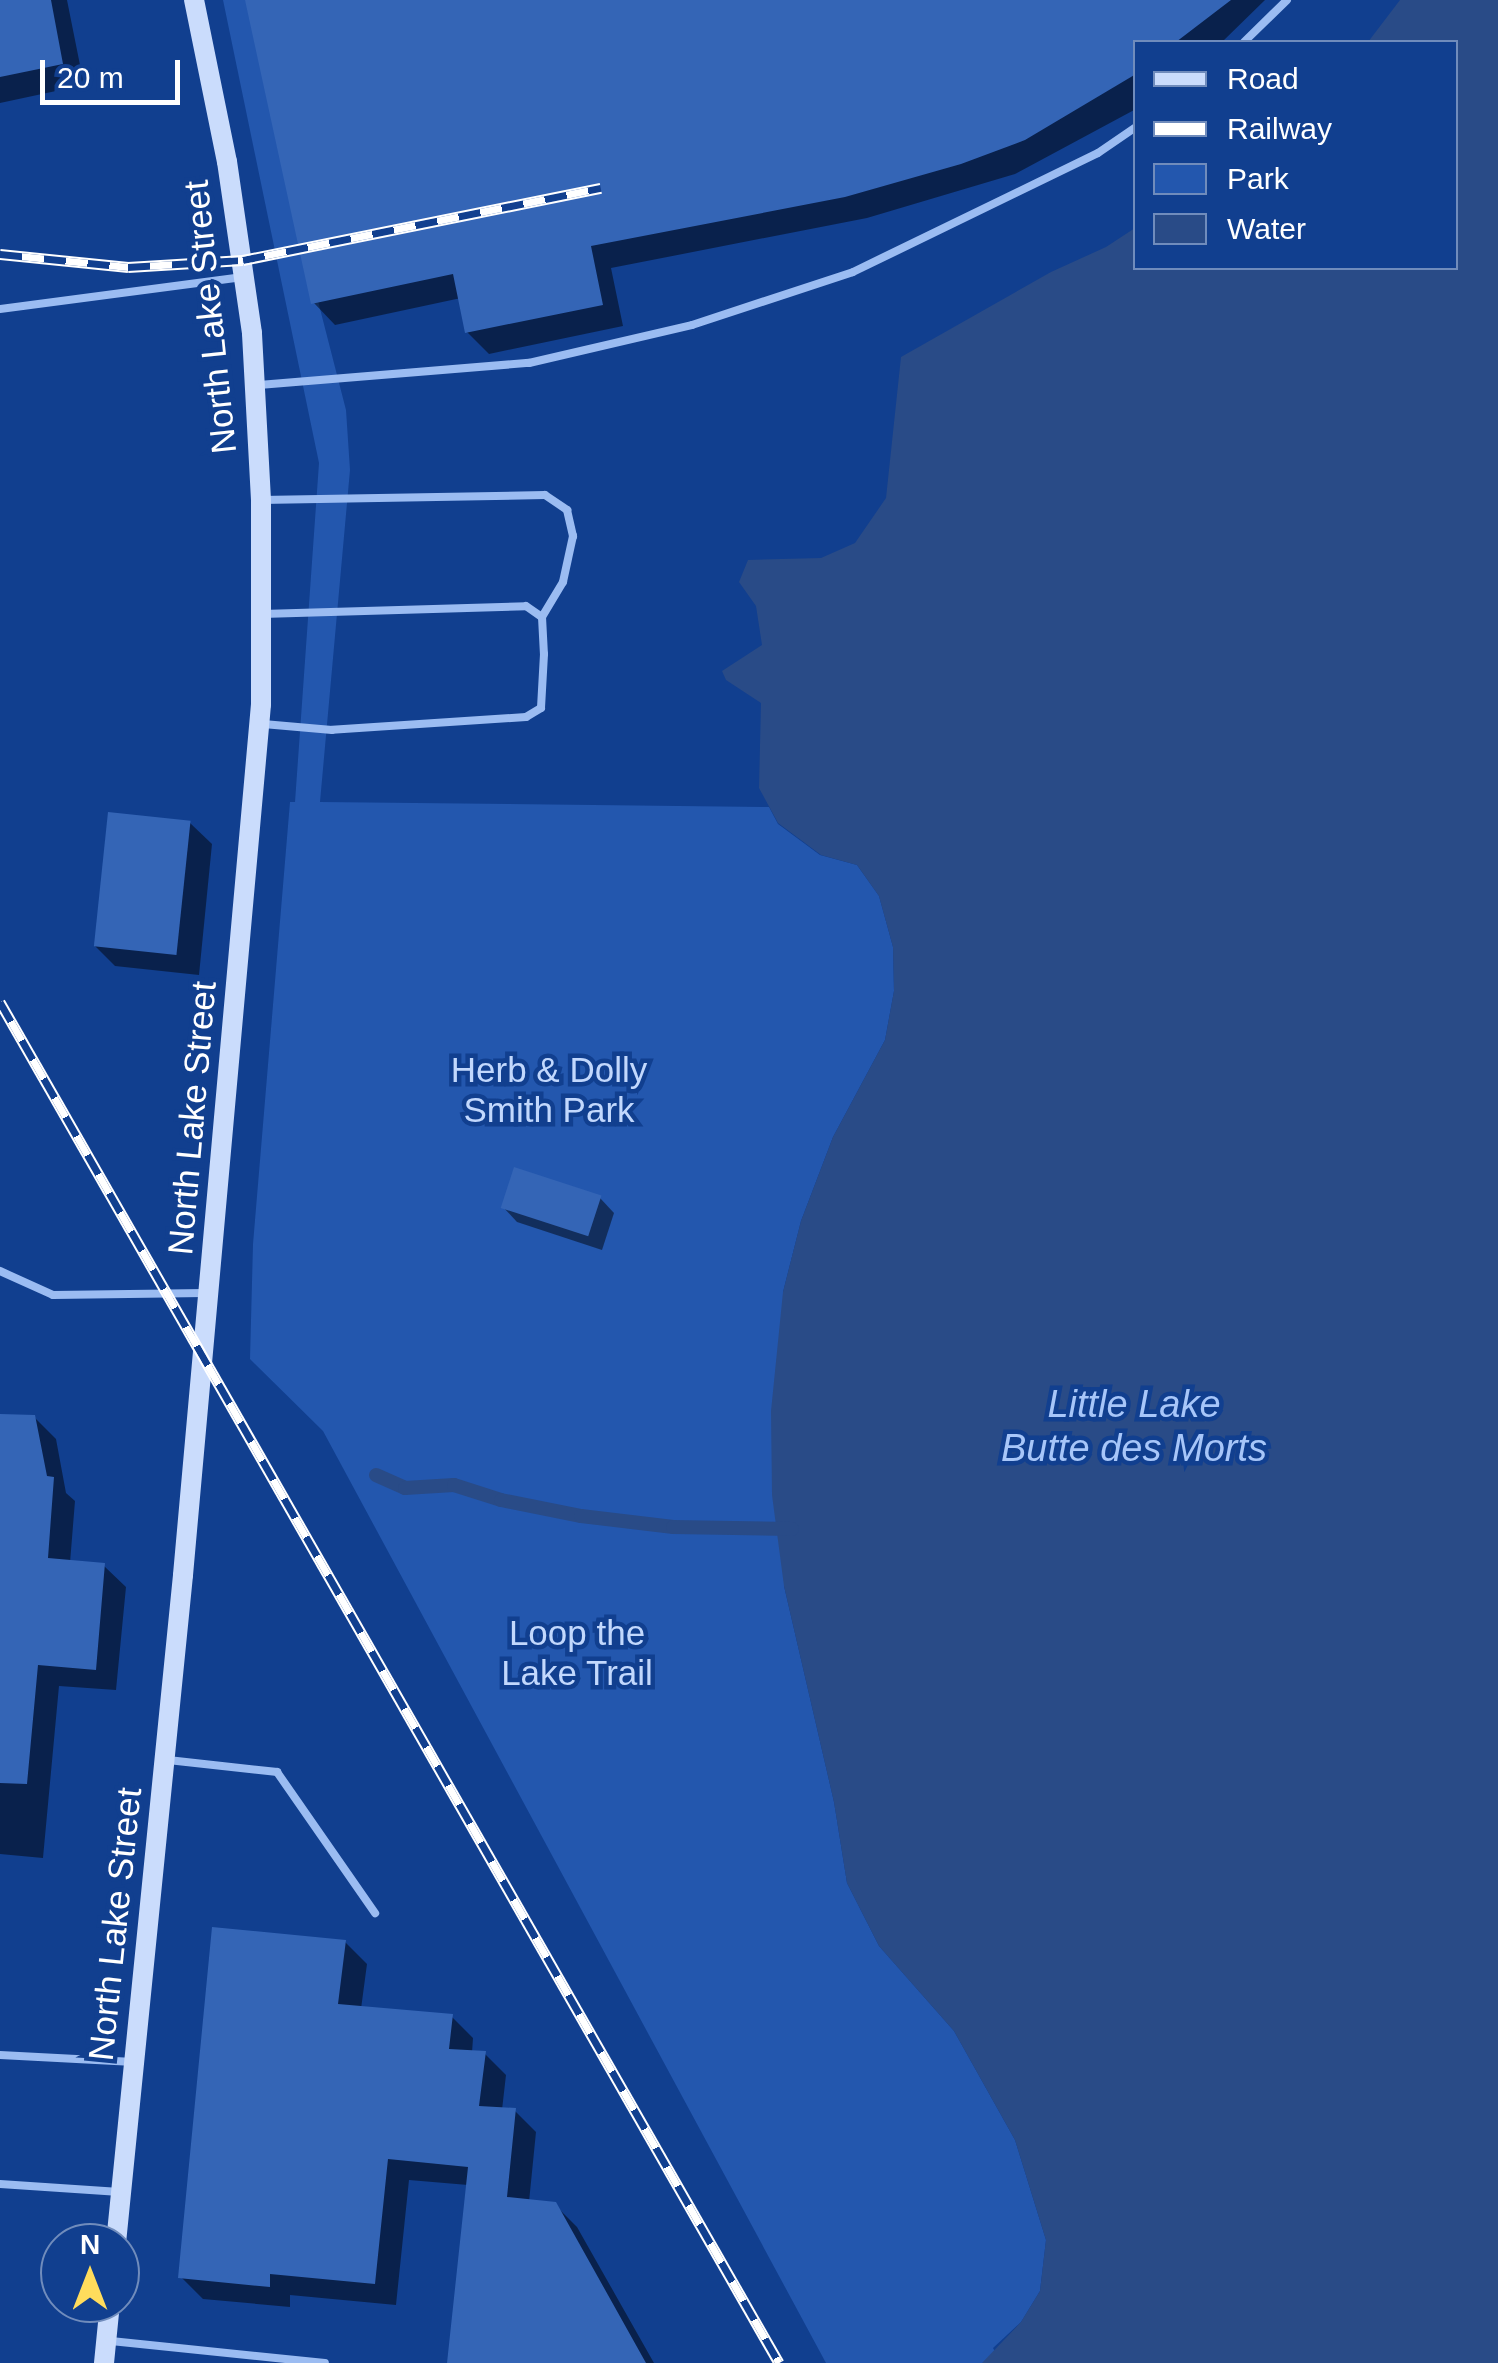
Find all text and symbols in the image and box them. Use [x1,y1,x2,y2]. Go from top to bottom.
scale bar [45,40,185,102]
legend [1133,40,1458,270]
text: 20 m [57,61,124,94]
text: Road [1227,62,1299,95]
text: Railway [1227,112,1332,145]
text: Park [1227,162,1289,195]
street label: North Lake Street [175,178,245,456]
text: Water [1227,212,1306,245]
street label: North Lake Street [159,980,225,1256]
park label: Herb & Dolly Smith Park [451,1049,647,1131]
water label: Little Lake Butte des Morts [1001,1382,1267,1472]
park label: Loop the Lake Trail [501,1612,653,1694]
street label: North Lake Street [80,1785,150,2063]
north arrow [40,2223,140,2323]
text: N [80,2229,100,2260]

